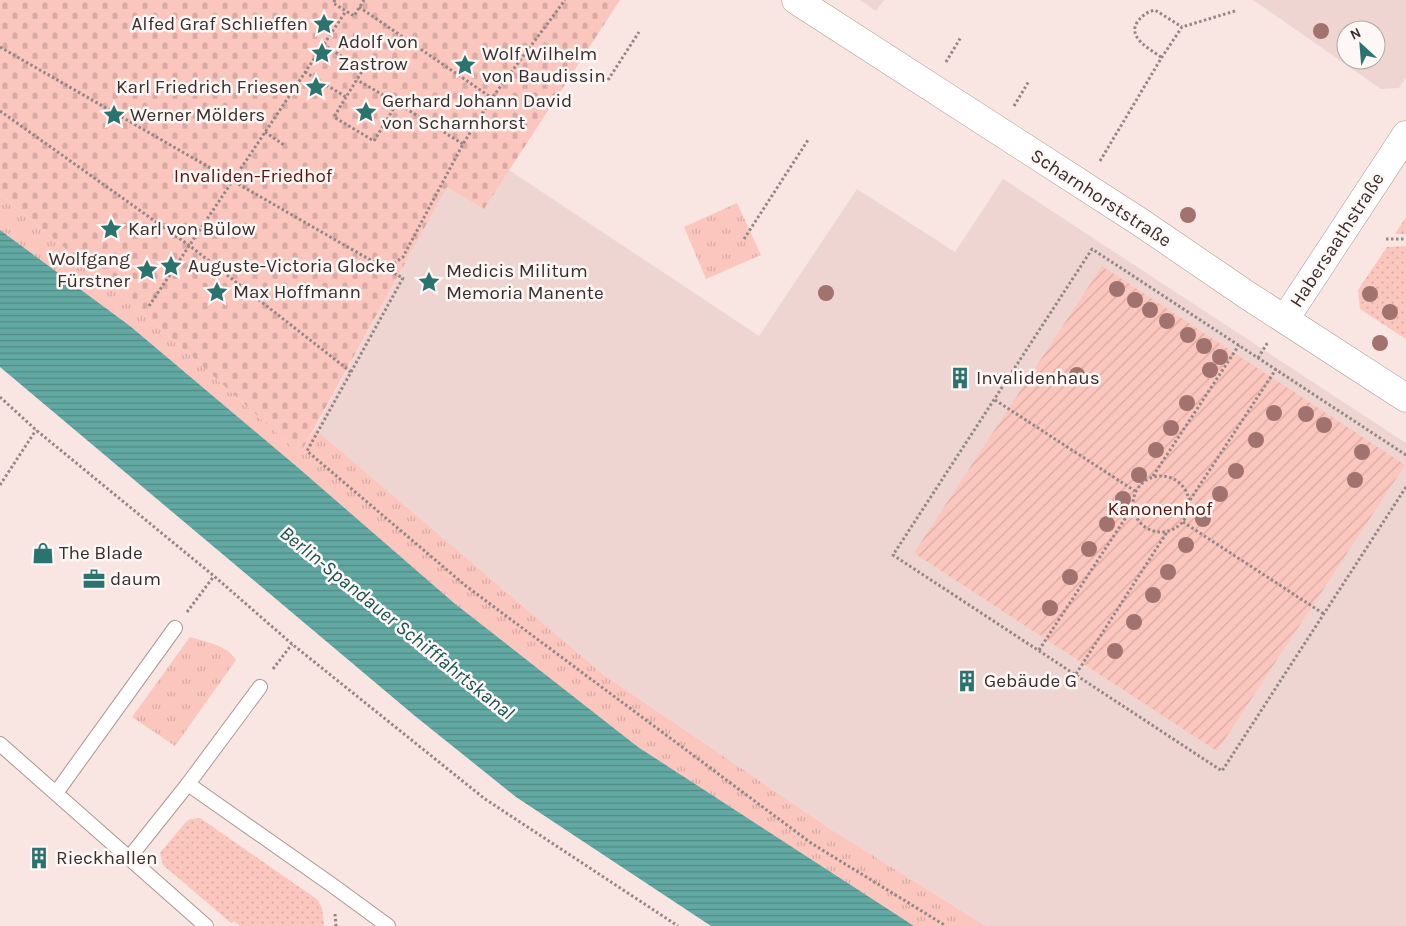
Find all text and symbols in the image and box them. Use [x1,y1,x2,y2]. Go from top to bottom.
place icon: Alfed Graf Schlieffen [311,11,337,37]
place label: Alfed Graf Schlieffen [131,13,308,35]
north arrow [1336,20,1386,70]
text: N [1347,24,1364,44]
place label: Adolf von Zastrow [338,31,418,75]
place icon: Adolf von Zastrow [309,40,335,66]
place label: Wolf Wilhelm von Baudissin [482,43,606,87]
place icon: Wolf Wilhelm von Baudissin [452,52,478,78]
place icon: Karl Friedrich Friesen [303,74,329,100]
place label: Karl Friedrich Friesen [116,76,300,98]
place label: Gerhard Johann David von Scharnhorst [382,90,572,134]
place icon: Gerhard Johann David von Scharnhorst [353,99,379,125]
place icon: Werner Mölders [101,102,127,128]
place label: Werner Mölders [130,104,265,126]
street label: Scharnhorststraße [1027,144,1175,252]
park label: Invaliden-Friedhof [174,165,333,187]
street label: Habersaathstraße [1285,168,1389,312]
place icon: Karl von Bülow [98,216,124,242]
place label: Karl von Bülow [128,218,256,240]
place label: Wolfgang Fürstner [49,248,130,292]
place icon: Auguste-Victoria Glocke [158,253,184,279]
place label: Auguste-Victoria Glocke [188,255,396,277]
place icon: Wolfgang Fürstner [134,257,160,283]
place label: Medicis Militum Memoria Manente [446,260,604,304]
place icon: Medicis Militum Memoria Manente [416,269,442,295]
place icon: Max Hoffmann [204,279,230,305]
place label: Max Hoffmann [233,281,361,303]
building icon: Invalidenhaus [947,365,973,391]
place label: Invalidenhaus [976,367,1100,389]
park label: Kanonenhof [1108,498,1213,520]
water label: Berlin-Spandauer Schifffahrtskanal [275,521,519,725]
shop icon: The Blade [30,540,56,566]
place label: The Blade [59,542,143,564]
office icon: daum [81,566,107,592]
place label: daum [110,568,161,590]
building icon: Gebäude G [954,668,980,694]
place label: Gebäude G [984,670,1077,692]
building icon: Rieckhallen [26,845,52,871]
place label: Rieckhallen [56,847,157,869]

